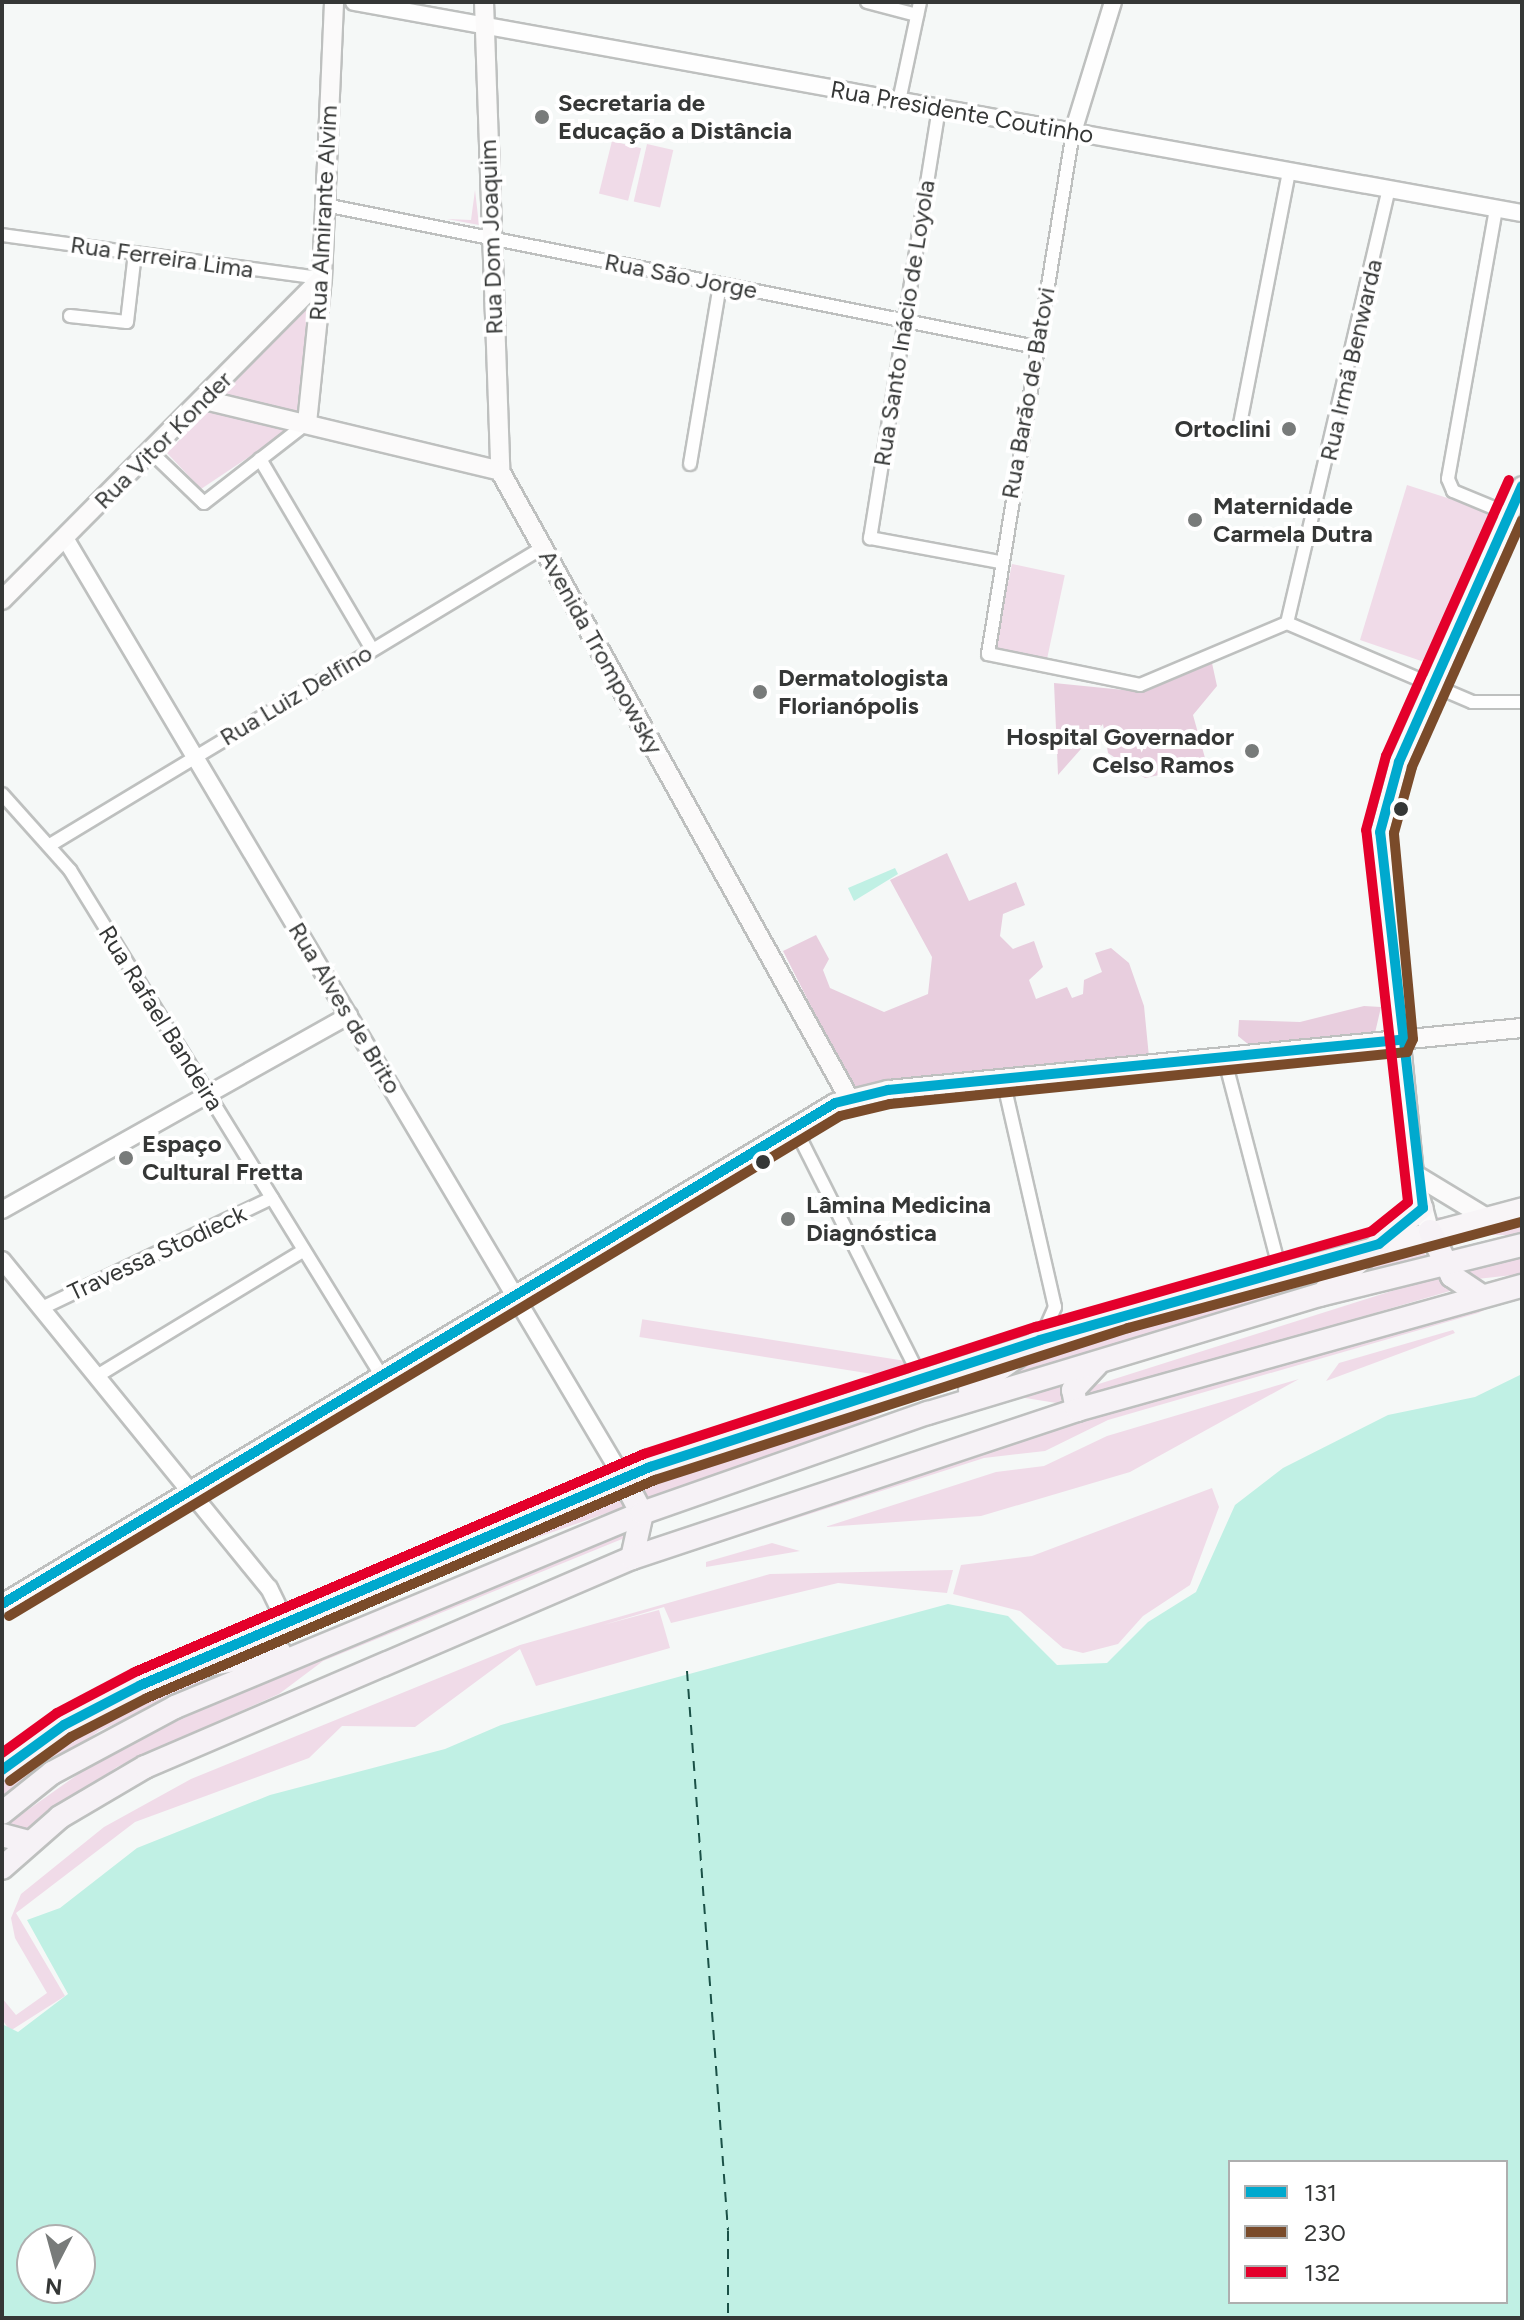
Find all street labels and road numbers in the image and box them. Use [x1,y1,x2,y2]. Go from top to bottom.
street label: Rua Presidente Coutinho [828,75,1096,149]
street label: Rua Almirante Alvim [303,104,343,322]
street label: Rua Dom Joaquim [473,139,509,335]
street label: Rua Santo Inácio de Loyola [867,178,941,468]
street label: Rua Ferreira Lima [69,230,255,284]
street label: Rua São Jorge [602,247,760,305]
street label: Rua Irmã Benwarda [1314,256,1388,464]
street label: Rua Barão de Batovi [995,285,1061,501]
street label: Rua Vitor Konder [88,365,238,515]
street label: Avenida Trompowsky [533,545,669,759]
street label: Rua Luiz Delfino [215,638,377,752]
street label: Rua Alves de Brito [282,917,408,1099]
street label: Rua Rafael Bandeira [92,920,230,1116]
street label: Travessa Stodieck [63,1199,251,1307]

